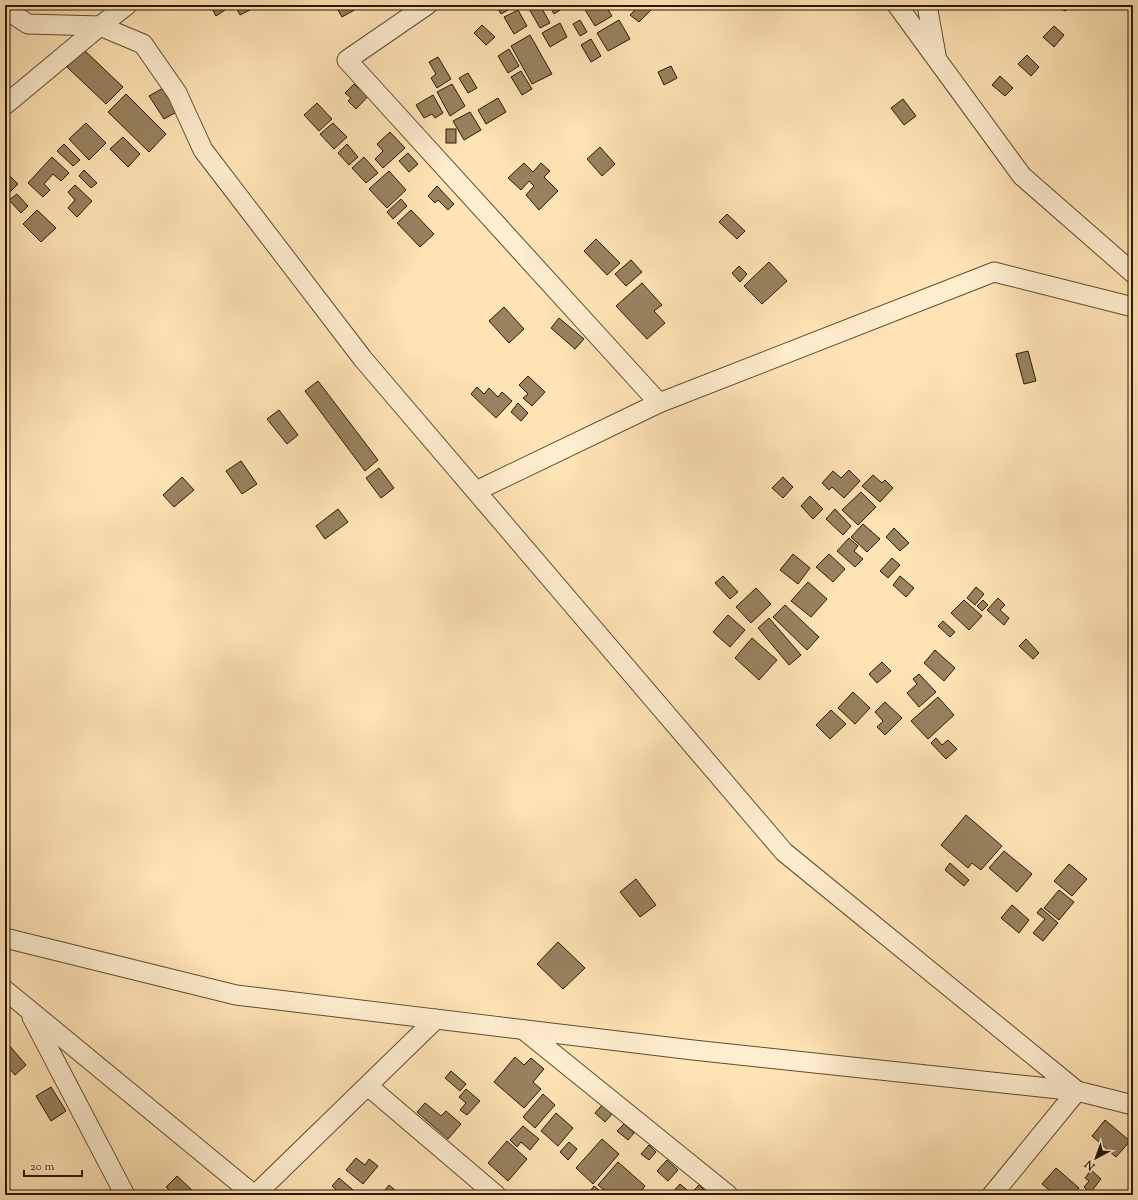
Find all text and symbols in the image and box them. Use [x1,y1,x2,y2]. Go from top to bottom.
north arrow [1076,1138,1116,1178]
scale bar [24,1152,82,1178]
text: N [1081,1156,1099,1174]
text: 20 m [30,1158,55,1176]

